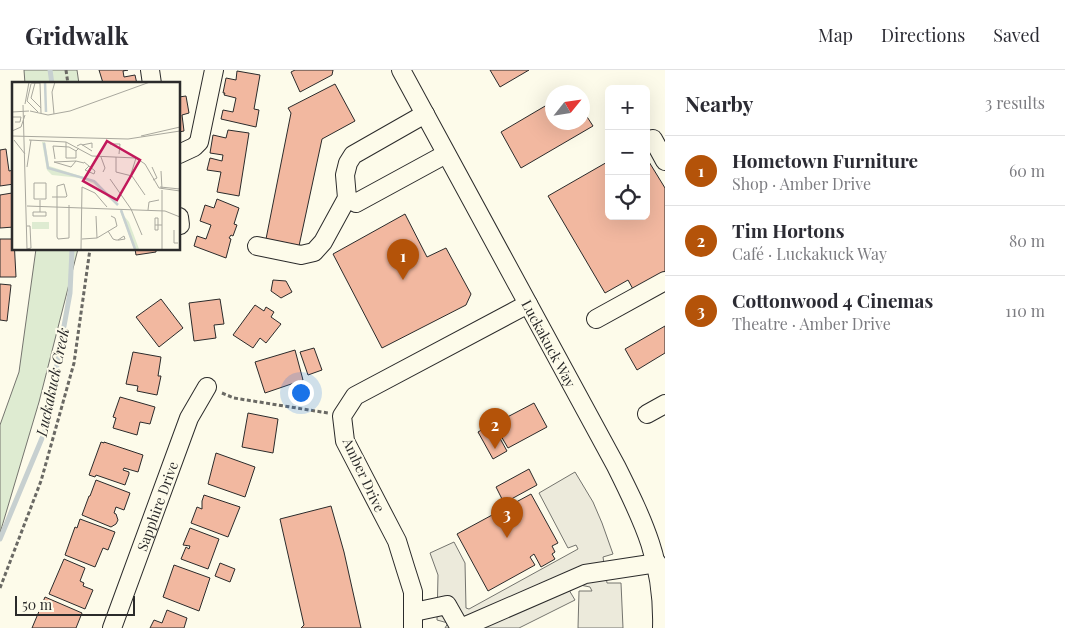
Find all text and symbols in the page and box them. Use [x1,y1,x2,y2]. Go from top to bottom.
text: Gridwalk [25,19,128,51]
text: Map [818,23,853,47]
text: Directions [881,23,965,47]
text: Saved [993,23,1040,47]
inset map [12,82,180,250]
north arrow [545,85,590,130]
map controls [605,85,650,220]
button: + [605,85,650,130]
text: Nearby [685,89,754,117]
text: 3 results [985,92,1045,113]
button: − [605,130,650,175]
text: Hometown Furniture [732,147,918,173]
text: 1 [698,160,704,181]
text: 60 m [1009,160,1045,181]
text: Shop · Amber Drive [732,173,871,194]
button: locate [605,175,650,220]
text: Tim Hortons [732,217,845,243]
text: 2 [697,230,705,251]
text: 80 m [1009,230,1045,251]
pin: 1 [387,239,419,280]
text: Café · Luckakuck Way [732,243,887,264]
text: Cottonwood 4 Cinemas [732,287,933,313]
street label: Luckakuck Way [518,296,581,390]
text: 3 [697,300,705,321]
text: 110 m [1005,300,1045,321]
text: Theatre · Amber Drive [732,313,891,334]
water label: Luckakuck Creek [31,326,73,439]
your location [288,380,314,406]
pin: 2 [479,408,511,449]
street label: Amber Drive [338,434,389,515]
street label: Sapphire Drive [132,459,182,553]
pin: 3 [491,497,523,538]
scale bar [15,593,135,616]
text: 50 m [22,595,52,614]

